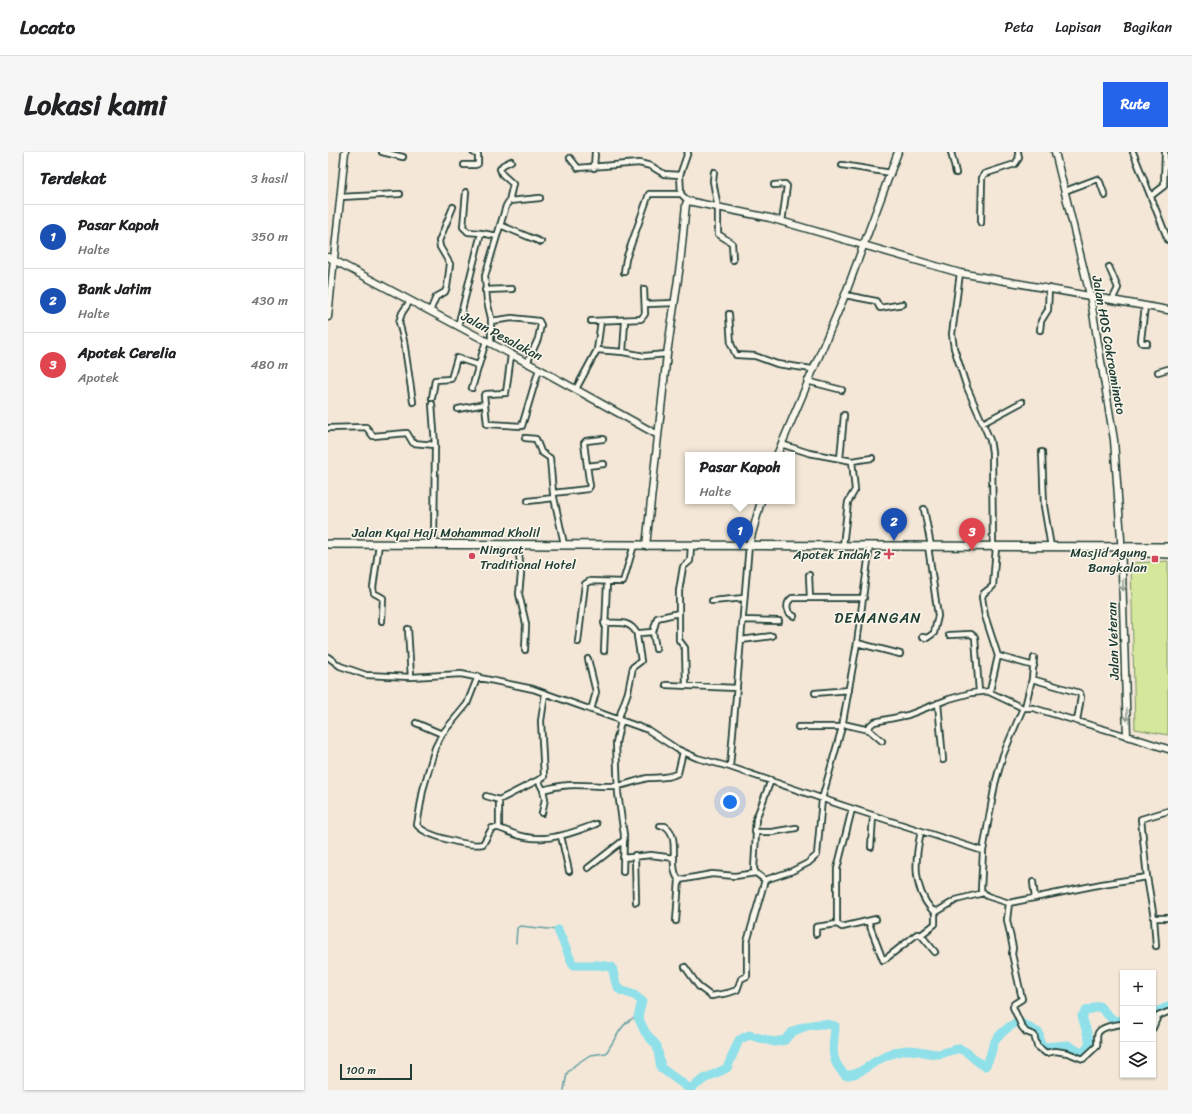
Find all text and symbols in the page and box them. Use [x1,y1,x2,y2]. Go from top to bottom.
text: Locato [20,11,75,44]
text: Peta [1004,15,1033,40]
text: Lapisan [1055,15,1101,40]
text: Bagikan [1123,15,1172,40]
text: Lokasi kami [24,80,166,129]
button: Rute [1103,82,1168,127]
text: Terdekat [40,163,106,193]
text: 3 hasil [251,167,288,190]
text: Pasar Kapoh [78,212,159,238]
text: 1 [50,225,56,248]
text: 350 m [251,225,288,248]
text: Halte [78,238,110,261]
street label: Jalan HOS Cokroaminoto [1085,273,1133,417]
text: Bank Jatim [78,276,151,302]
text: 2 [49,289,57,312]
text: 430 m [251,289,288,312]
text: Halte [78,302,110,325]
street label: Jalan Pesalakan [456,304,547,367]
text: Apotek Cerelia [78,340,176,366]
text: 3 [49,353,57,376]
text: 480 m [250,353,288,376]
text: Apotek [78,366,119,389]
popup [685,452,795,504]
text: Pasar Kapoh [699,454,781,480]
text: Halte [699,480,731,503]
pin: 2 [881,508,907,541]
pin: 1 [727,517,753,550]
pin: 3 [959,518,985,551]
street label: Jalan Kyai Haji Mohammad Kholil [351,521,540,544]
place label: Ningrat Traditional Hotel [480,538,576,576]
place label: Masjid Agung Bangkalan [1070,541,1147,579]
place label: Apotek Indah 2 [792,543,881,566]
marker: Apotek Indah 2 [884,549,894,559]
marker: Ningrat Traditional Hotel [467,551,477,561]
marker: Masjid Agung Bangkalan [1150,554,1160,564]
one-way arrow [1119,578,1127,591]
street label: Jalan Veteran [1100,602,1126,681]
district label: DEMANGAN [834,605,922,631]
one-way arrow [1123,708,1130,721]
your location [720,792,740,812]
map controls [1120,970,1156,1078]
button: + [1120,970,1156,1006]
button: − [1120,1006,1156,1042]
button: layers [1120,1042,1156,1078]
text: 100 m [346,1061,376,1080]
scale bar [340,1062,412,1081]

